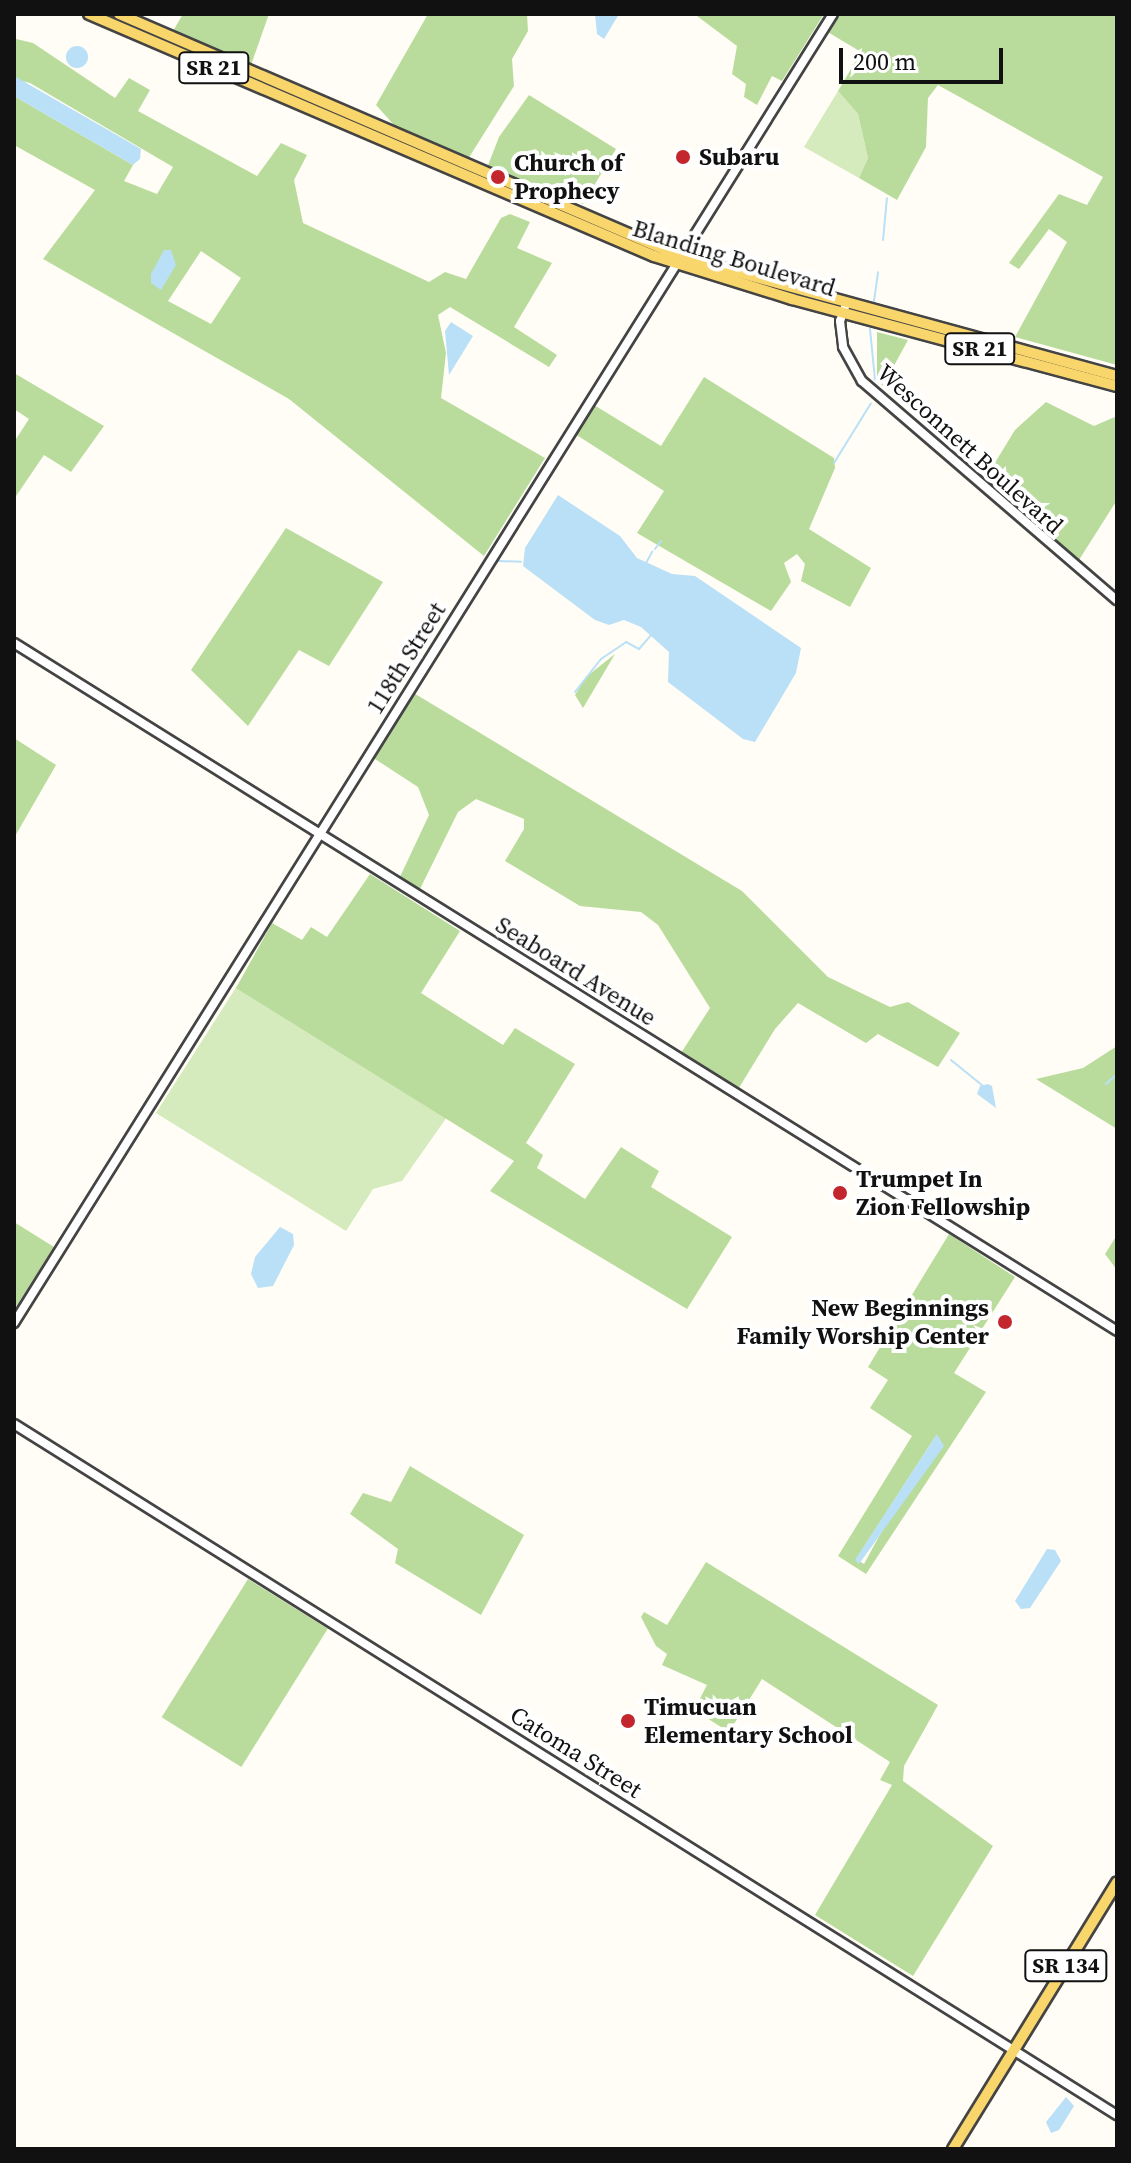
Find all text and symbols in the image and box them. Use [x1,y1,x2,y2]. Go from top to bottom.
scale bar [843,32,1007,82]
text: 200 m [853,45,916,78]
road number: SR 21 [178,50,250,86]
place label: Subaru [699,143,779,171]
marker: Subaru [674,148,692,166]
place label: Church of Prophecy [514,149,623,205]
marker: Church of Prophecy [489,168,507,186]
street label: Blanding Boulevard [629,213,839,303]
road number: SR 21 [944,331,1016,367]
street label: Wesconnett Boulevard [871,358,1069,540]
street label: 118th Street [360,597,452,719]
street label: Seaboard Avenue [491,910,661,1032]
place label: Trumpet In Zion Fellowship [856,1165,1030,1221]
marker: Trumpet In Zion Fellowship [831,1184,849,1202]
place label: New Beginnings Family Worship Center [736,1294,989,1350]
marker: New Beginnings Family Worship Center [996,1313,1014,1331]
place label: Timucuan Elementary School [644,1693,853,1749]
street label: Catoma Street [505,1700,647,1804]
marker: Timucuan Elementary School [619,1712,637,1730]
road number: SR 134 [1024,1948,1108,1984]

